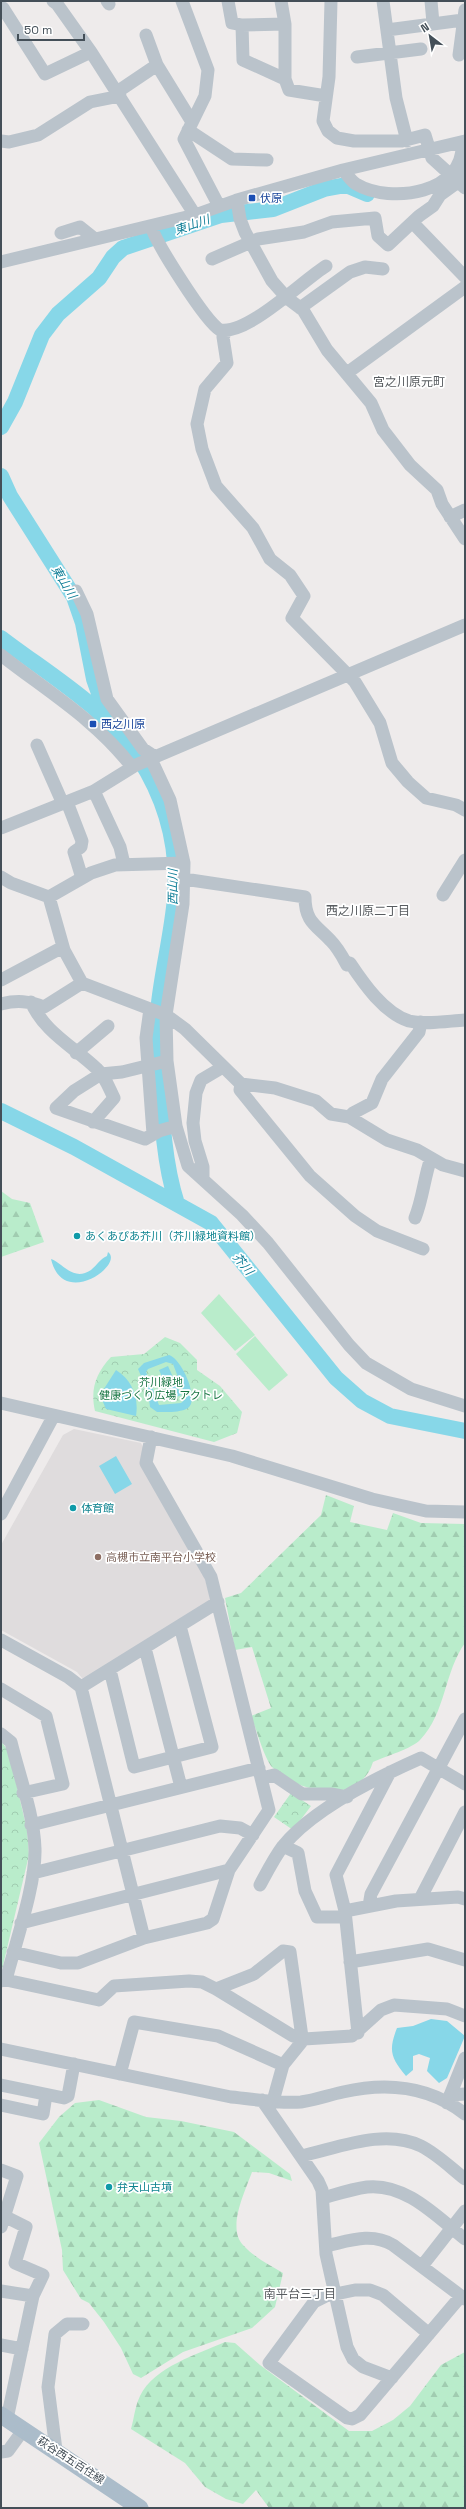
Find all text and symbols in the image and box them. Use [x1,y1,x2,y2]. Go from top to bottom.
scale bar [18,16,84,42]
north arrow [410,16,450,56]
text: N [418,20,432,35]
text: 50 m [24,22,52,38]
place label: 伏原 [260,191,282,205]
marker: 伏原 [247,193,257,203]
water label: 東山川 [172,211,214,238]
district label: 宮之川原元町 [373,374,445,390]
water label: 東山川 [48,562,81,603]
place label: 西之川原 [101,717,145,731]
marker: 西之川原 [88,719,98,729]
water label: 西山川 [165,867,181,905]
district label: 西之川原二丁目 [326,903,410,919]
place label: あくあぴあ芥川（芥川緑地資料館） [85,1229,261,1243]
marker: あくあぴあ芥川（芥川緑地資料館） [72,1231,82,1241]
water label: 芥川 [229,1250,258,1280]
park label: 芥川緑地 健康づくり広場 アクトレ [99,1375,223,1402]
place label: 体育館 [81,1501,114,1515]
marker: 体育館 [68,1503,78,1513]
place label: 高槻市立南平台小学校 [106,1550,216,1564]
marker: 高槻市立南平台小学校 [93,1552,103,1562]
place label: 弁天山古墳 [117,2180,172,2194]
marker: 弁天山古墳 [104,2182,114,2192]
district label: 南平台三丁目 [264,2286,336,2302]
street label: 萩谷西五百住線 [35,2433,107,2487]

